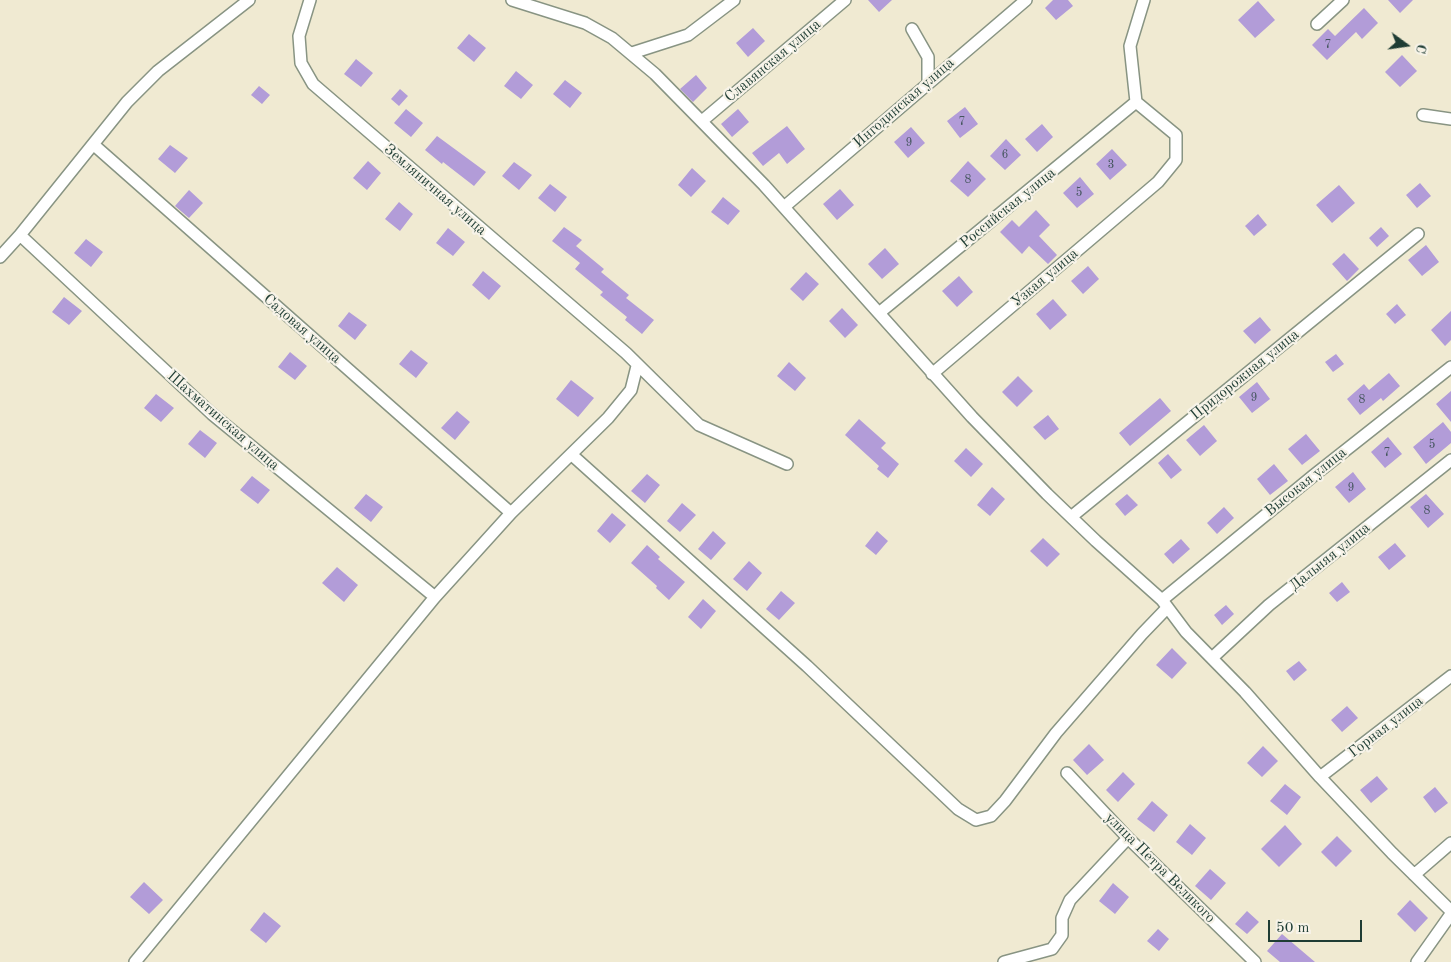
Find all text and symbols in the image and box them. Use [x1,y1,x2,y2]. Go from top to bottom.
street label: Славянская улица [721,16,825,106]
north arrow [1381,20,1431,70]
house number: 7 [1325,38,1331,52]
text: С [1413,42,1428,55]
street label: Ингодинская улица [850,54,958,152]
house number: 7 [959,115,965,129]
house number: 9 [906,136,912,150]
street label: Земляничная улица [380,141,490,239]
house number: 6 [1002,148,1008,162]
house number: 3 [1108,158,1114,172]
street label: Российская улица [957,164,1059,252]
house number: 8 [965,173,971,187]
house number: 5 [1076,186,1082,200]
street label: Узкая улица [1008,245,1082,311]
street label: Садовая улица [259,290,345,368]
street label: Придорожная улица [1187,326,1303,424]
street label: Шахматинская улица [163,367,283,475]
house number: 9 [1251,391,1257,405]
house number: 8 [1359,393,1365,407]
house number: 5 [1429,438,1435,452]
street label: Высокая улица [1262,444,1350,520]
house number: 7 [1384,446,1390,460]
house number: 9 [1348,481,1354,495]
house number: 8 [1424,504,1430,518]
street label: Дальняя улица [1286,519,1374,595]
street label: Горная улица [1345,692,1427,762]
street label: улица Петра Великого [1101,809,1219,927]
scale bar [1271,910,1365,942]
text: 50 m [1276,921,1310,936]

